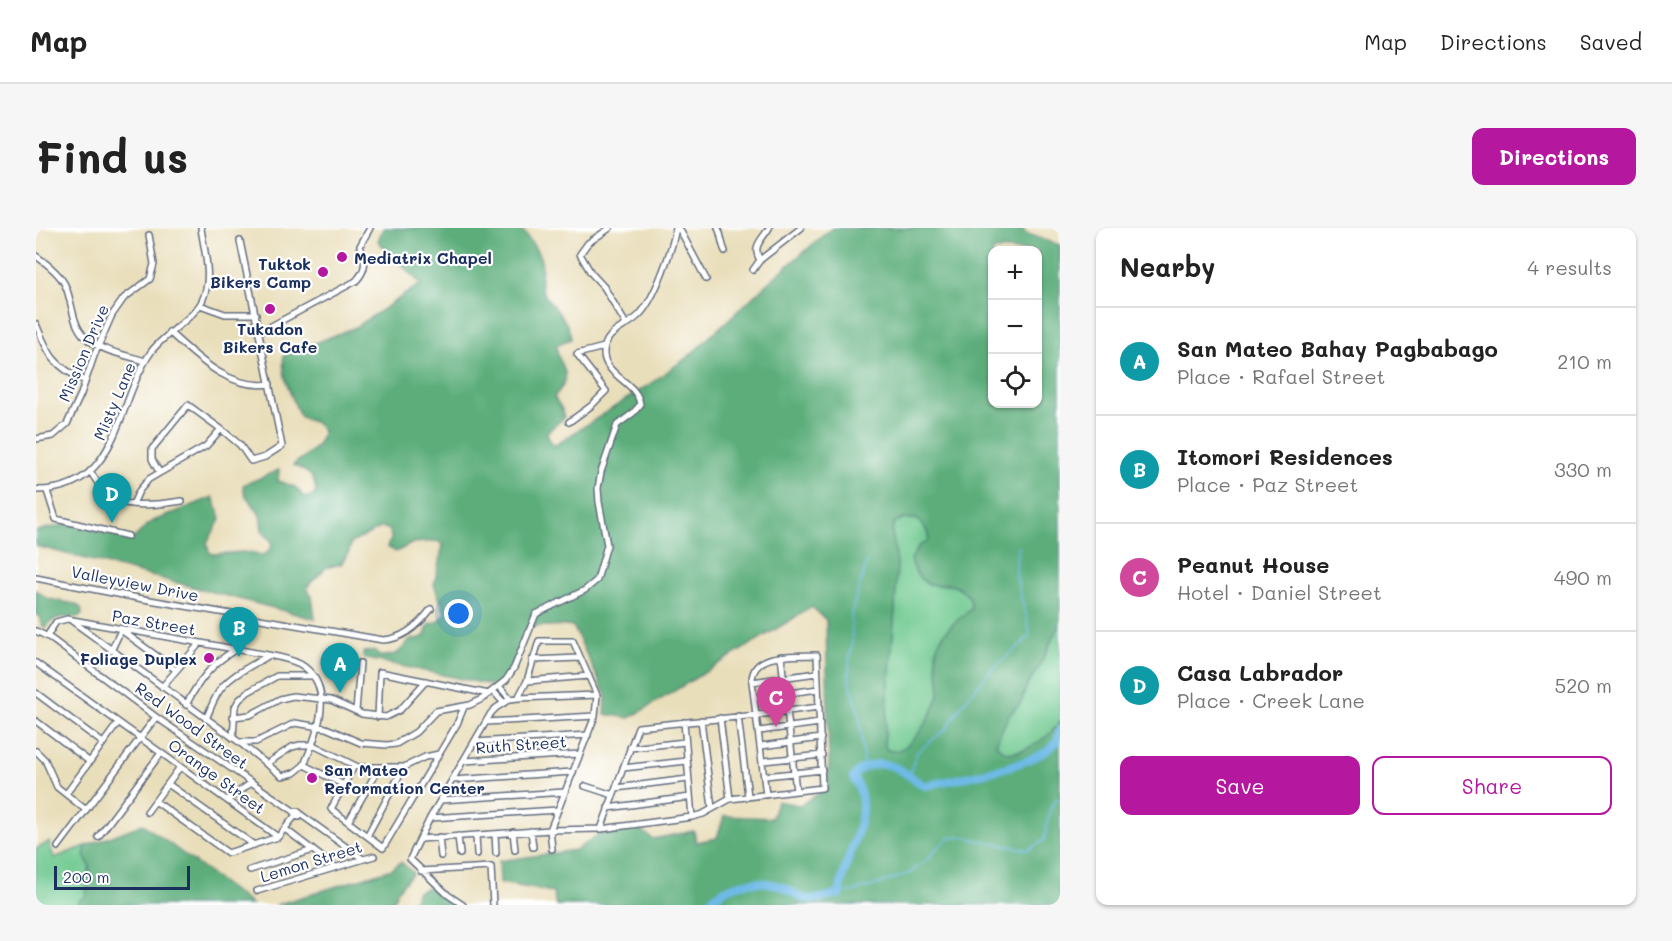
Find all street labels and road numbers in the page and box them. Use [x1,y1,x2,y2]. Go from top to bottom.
street label: Mission Drive [53,301,113,405]
street label: Misty Lane [88,359,140,443]
street label: Valleyview Drive [69,560,201,606]
street label: Paz Street [110,604,198,640]
street label: Red Wood Street [131,677,253,773]
street label: Ruth Street [475,730,567,758]
street label: Orange Street [164,734,270,818]
street label: Lemon Street [257,836,365,886]

